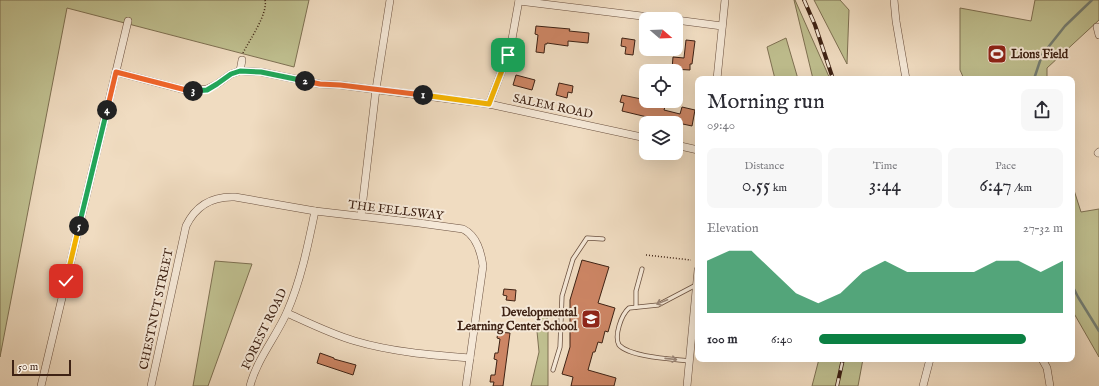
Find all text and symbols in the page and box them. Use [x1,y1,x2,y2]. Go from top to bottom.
north arrow [639,12,683,56]
map controls [639,12,683,160]
pin [491,38,525,72]
sports icon: Lions Field [986,43,1008,65]
icon: arrive [497,44,519,66]
place label: Lions Field [1010,47,1069,62]
button: locate [639,64,683,108]
pin: 2 [295,71,315,91]
text: 2 [302,74,308,88]
pin: 3 [183,81,203,101]
text: 3 [191,84,195,98]
pin: 1 [413,85,433,105]
text: 1 [421,88,425,102]
text: Morning run [707,88,825,116]
button: share [1021,89,1063,131]
street label: SALEM ROAD [512,91,595,122]
pin: 4 [97,100,117,120]
text: 4 [104,103,110,117]
button: layers [639,116,683,160]
text: 09:40 [707,117,735,134]
text: Distance [744,159,784,173]
text: Time [873,159,897,173]
text: Pace [995,159,1016,173]
text: 0.55 [742,173,770,198]
text: 3:44 [869,173,901,198]
text: 6:47 [979,173,1012,198]
text: km [770,181,787,195]
text: /km [1012,181,1032,195]
street label: THE FELLSWAY [347,197,445,224]
pin: 5 [69,216,89,236]
text: 5 [77,219,81,233]
text: Elevation [707,220,759,237]
text: 27–32 m [1023,220,1063,237]
street label: CHESTNUT STREET [136,247,177,371]
pin [49,264,83,298]
icon: check [55,270,77,292]
street label: FOREST ROAD [238,286,291,372]
one-way arrow [657,299,669,307]
place label: Developmental Learning Center School [456,305,578,335]
school or university icon: Developmental Learning Center School [580,308,602,330]
text: 100 m [707,331,737,348]
text: 6:40 [771,331,793,348]
one-way arrow [665,356,678,363]
scale bar [12,358,71,377]
text: 50 m [18,360,38,374]

